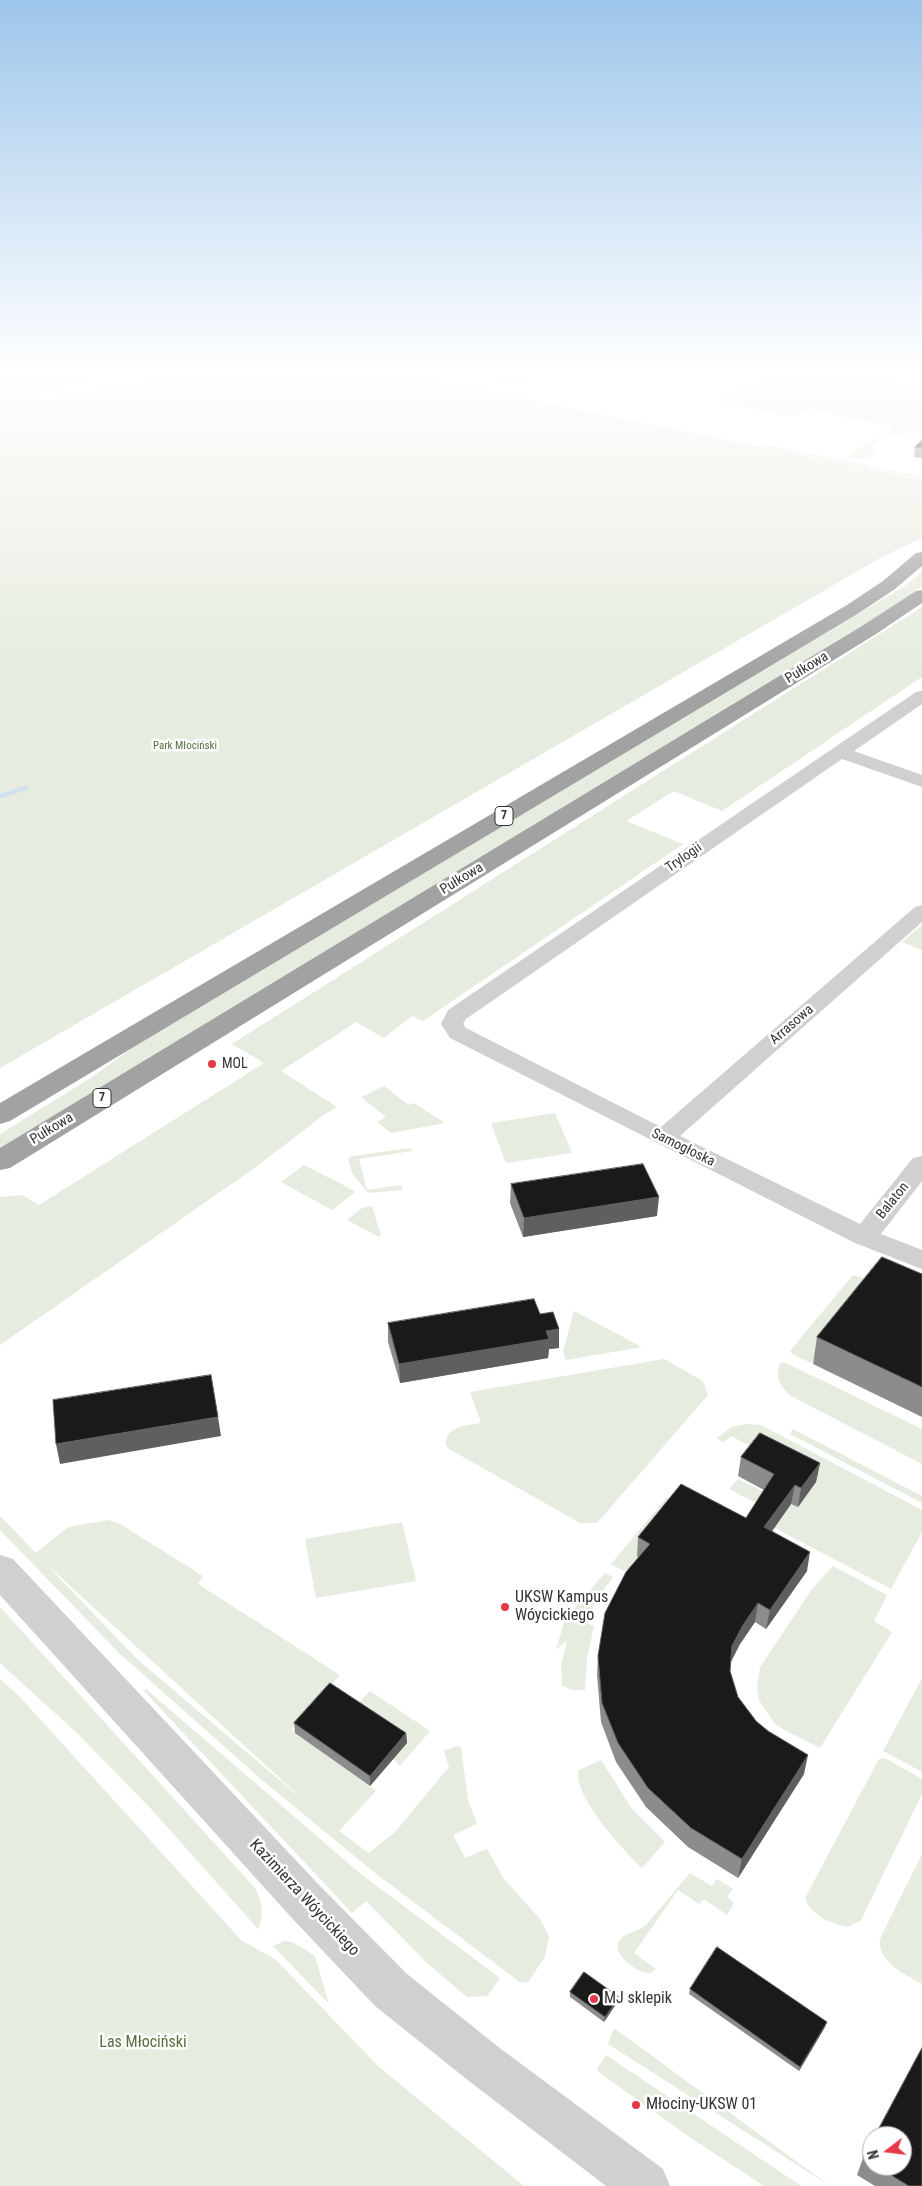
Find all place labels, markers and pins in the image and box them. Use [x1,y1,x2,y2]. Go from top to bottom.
place label: MOL [222,1056,248,1072]
marker: MOL [206,1058,218,1070]
place label: UKSW Kampus Wóycickiego [515,1588,608,1626]
marker: UKSW Kampus Wóycickiego [499,1601,511,1613]
place label: MJ sklepik [604,1989,672,2009]
marker: MJ sklepik [588,1993,600,2005]
place label: Młociny-UKSW 01 [646,2095,757,2115]
marker: Młociny-UKSW 01 [630,2099,642,2111]

